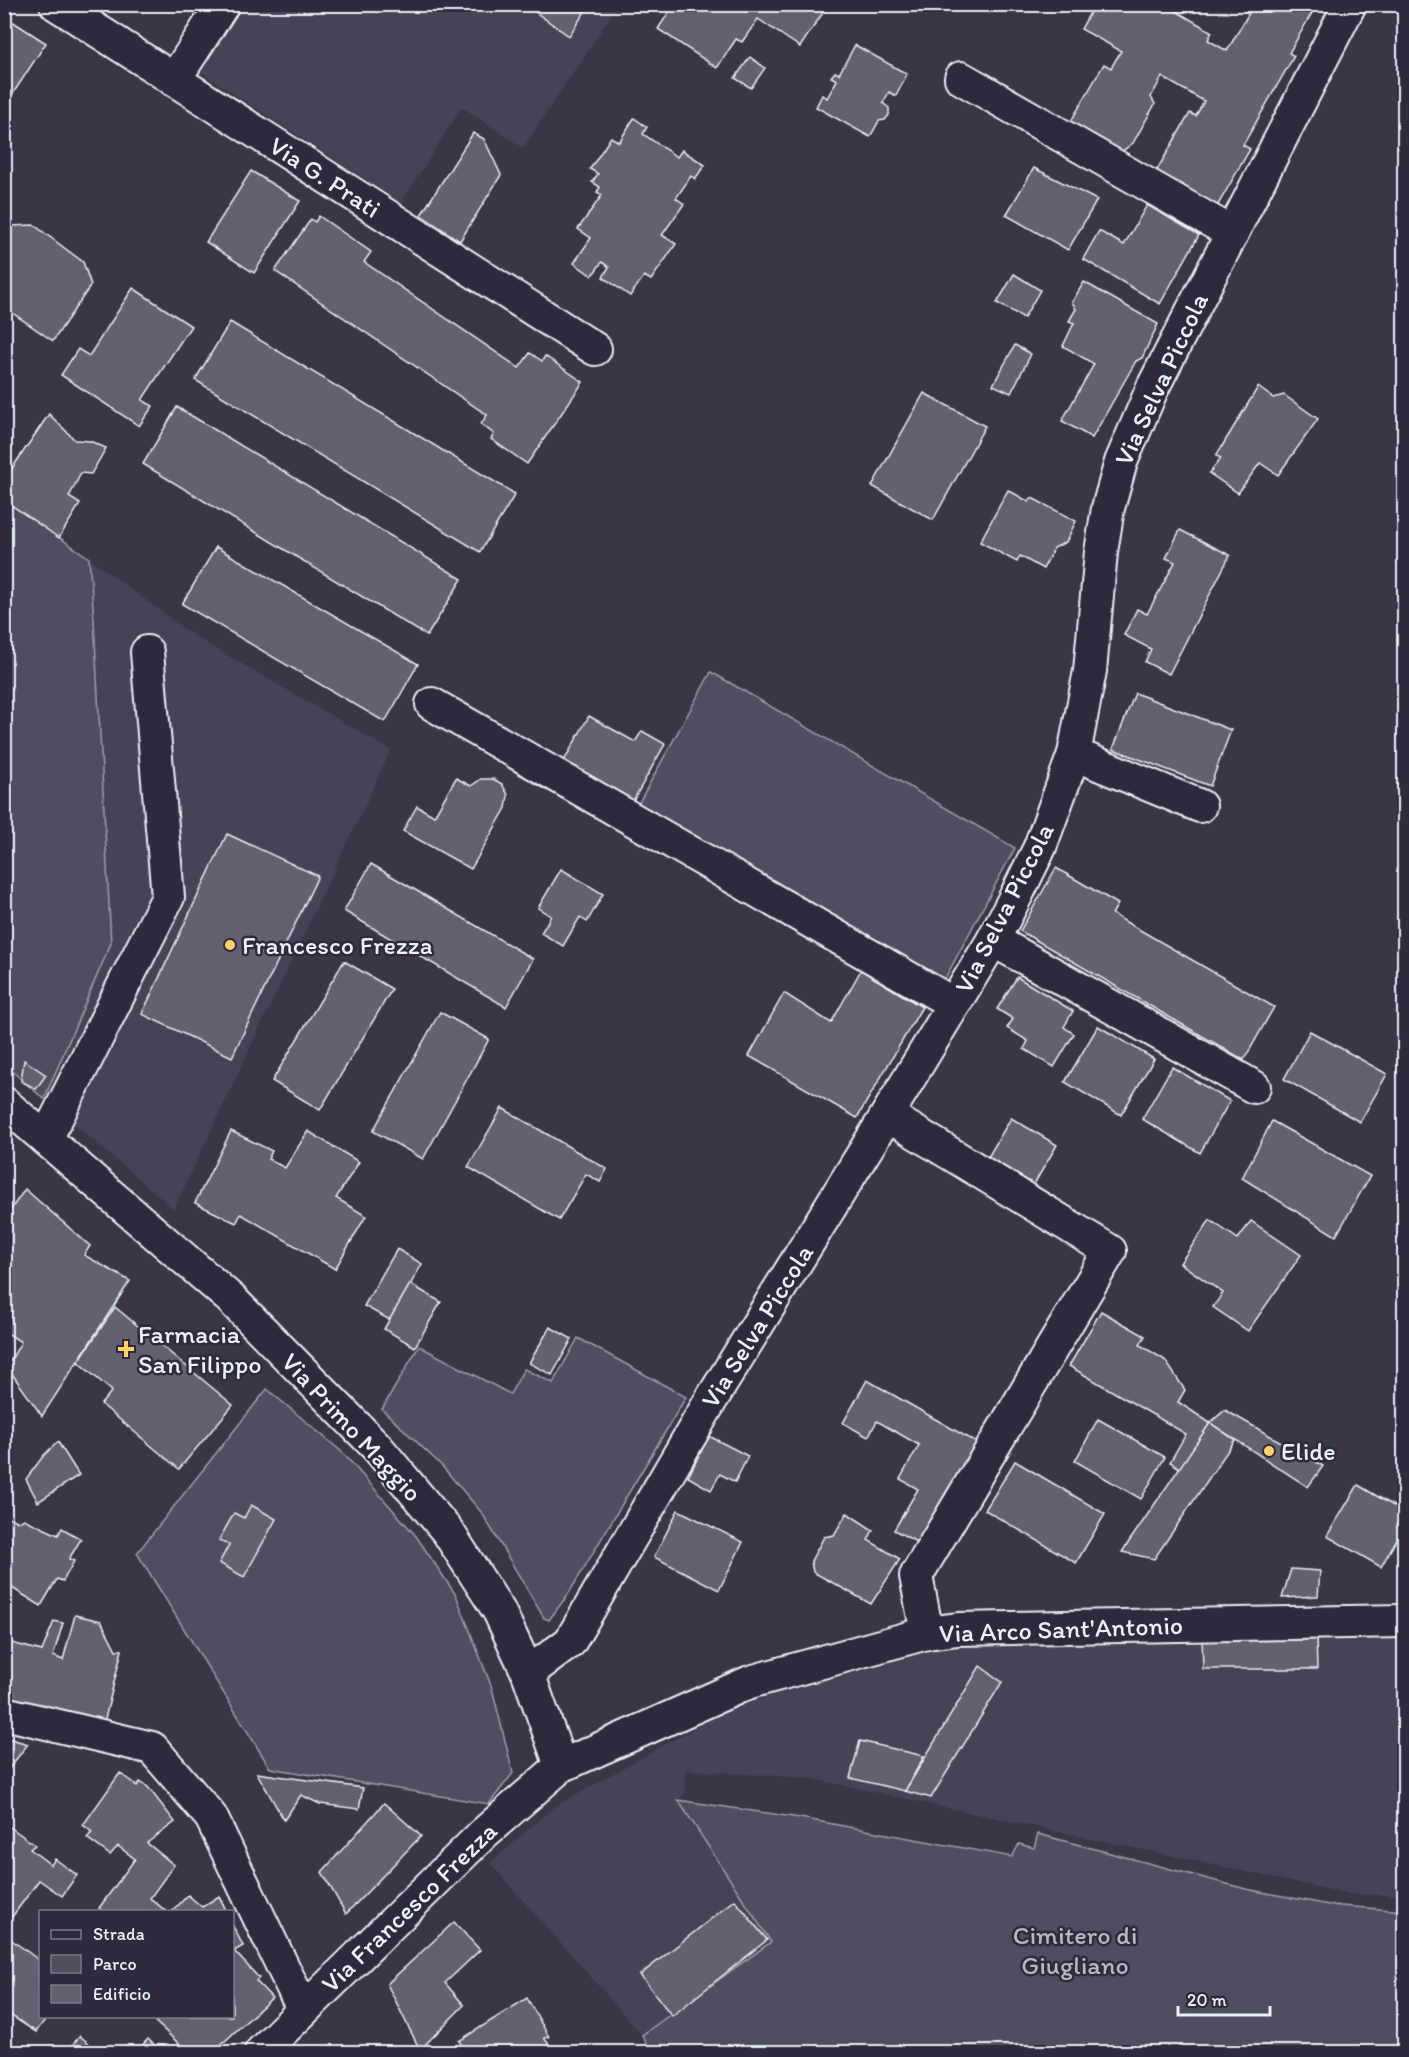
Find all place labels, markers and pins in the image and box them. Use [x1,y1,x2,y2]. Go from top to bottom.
place label: Francesco Frezza [242,929,433,961]
marker: Francesco Frezza [223,938,237,952]
place label: Farmacia San Filippo [138,1318,262,1380]
marker: Farmacia San Filippo [119,1342,133,1356]
place label: Elide [1281,1435,1336,1467]
marker: Elide [1262,1444,1276,1458]

